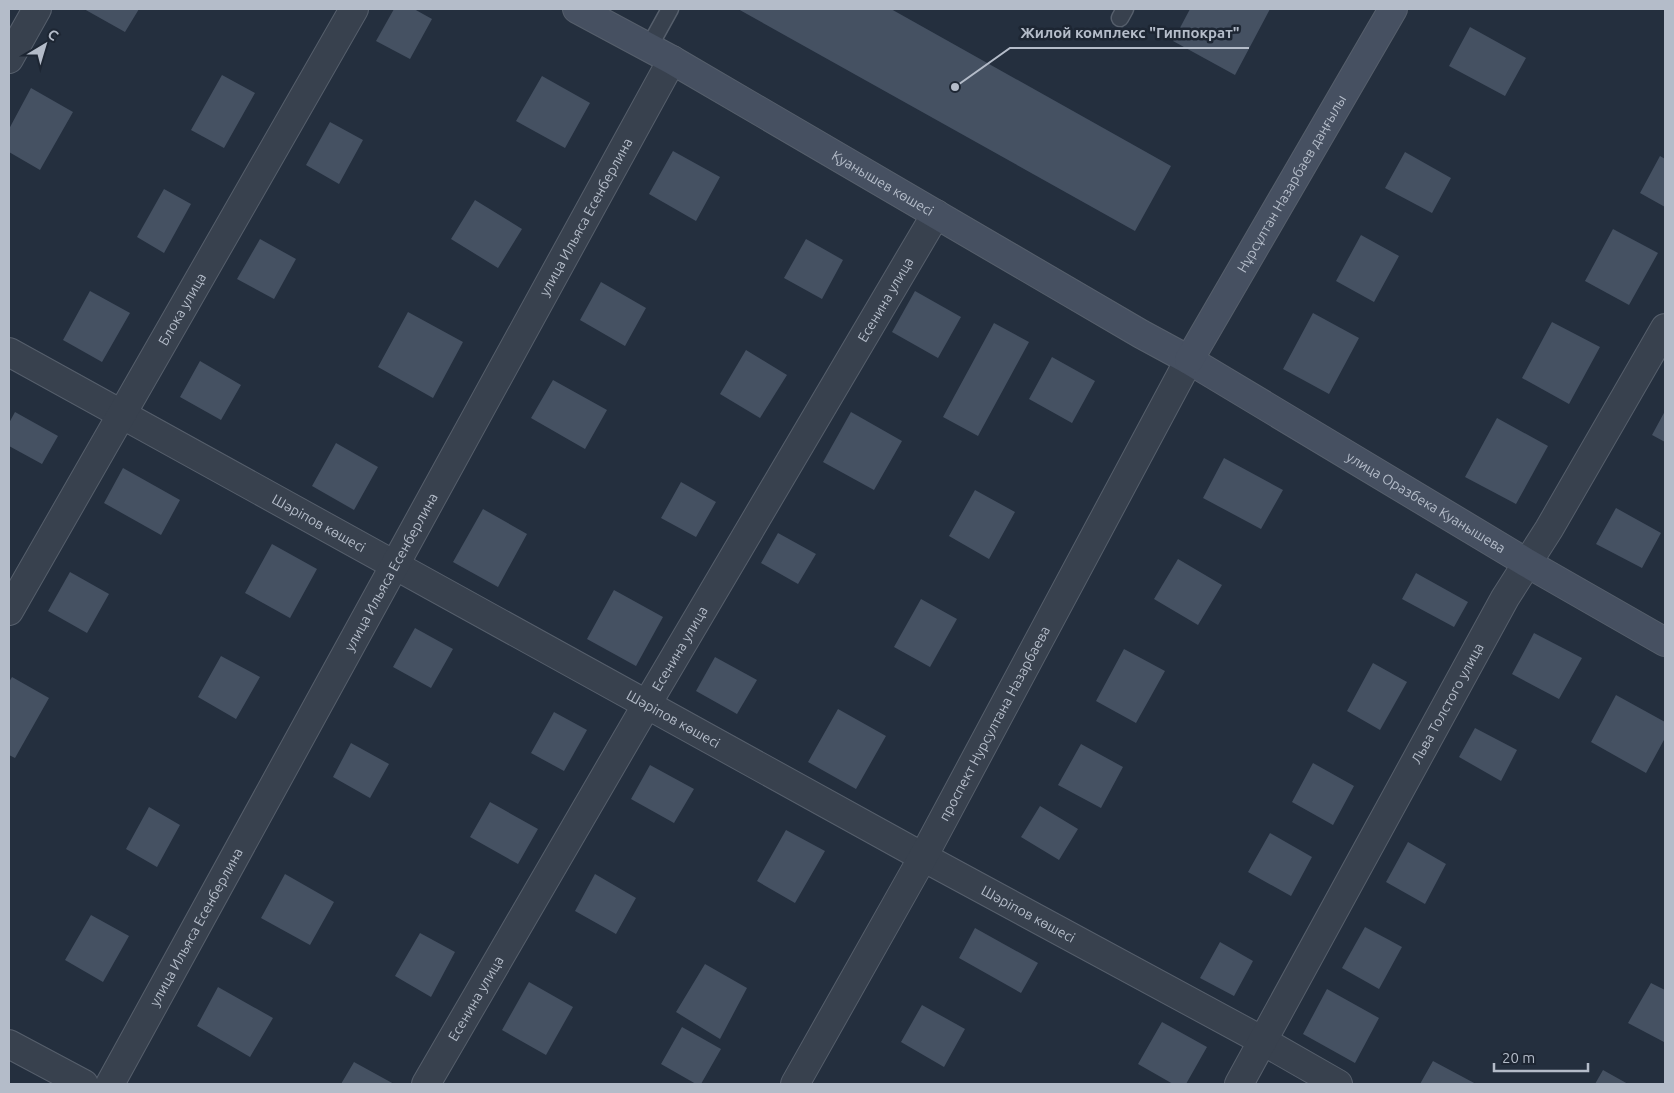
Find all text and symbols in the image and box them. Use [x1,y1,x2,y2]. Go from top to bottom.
callout: Жилой комплекс "Гиппократ" [1010,18,1249,48]
north arrow [20,20,70,70]
text: Жилой комплекс "Гиппократ" [1021,24,1240,41]
text: С [45,26,61,44]
street label: Нұрсұлтан Назарбаев даңғылы [1234,92,1349,275]
street label: улица Ильяса Есенберлина [536,135,636,299]
street label: Қуанышев көшесі [829,147,937,219]
street label: Есенина улица [854,254,917,345]
street label: Блока улица [155,270,209,348]
street label: улица Оразбека Куанышева [1344,448,1508,556]
street label: улица Ильяса Есенберлина [341,490,441,654]
street label: Шәріпов көшесі [269,491,368,555]
street label: Есенина улица [649,603,711,694]
street label: проспект Нурсултана Назарбаева [936,623,1053,824]
street label: Льва Толстого улица [1408,640,1487,766]
street label: Шәріпов көшесі [624,687,723,751]
street label: улица Ильяса Есенберлина [146,845,246,1009]
street label: Шәріпов көшесі [979,882,1078,946]
street label: Есенина улица [445,953,507,1044]
scale bar [1494,1040,1588,1072]
text: 20 m [1502,1049,1535,1066]

